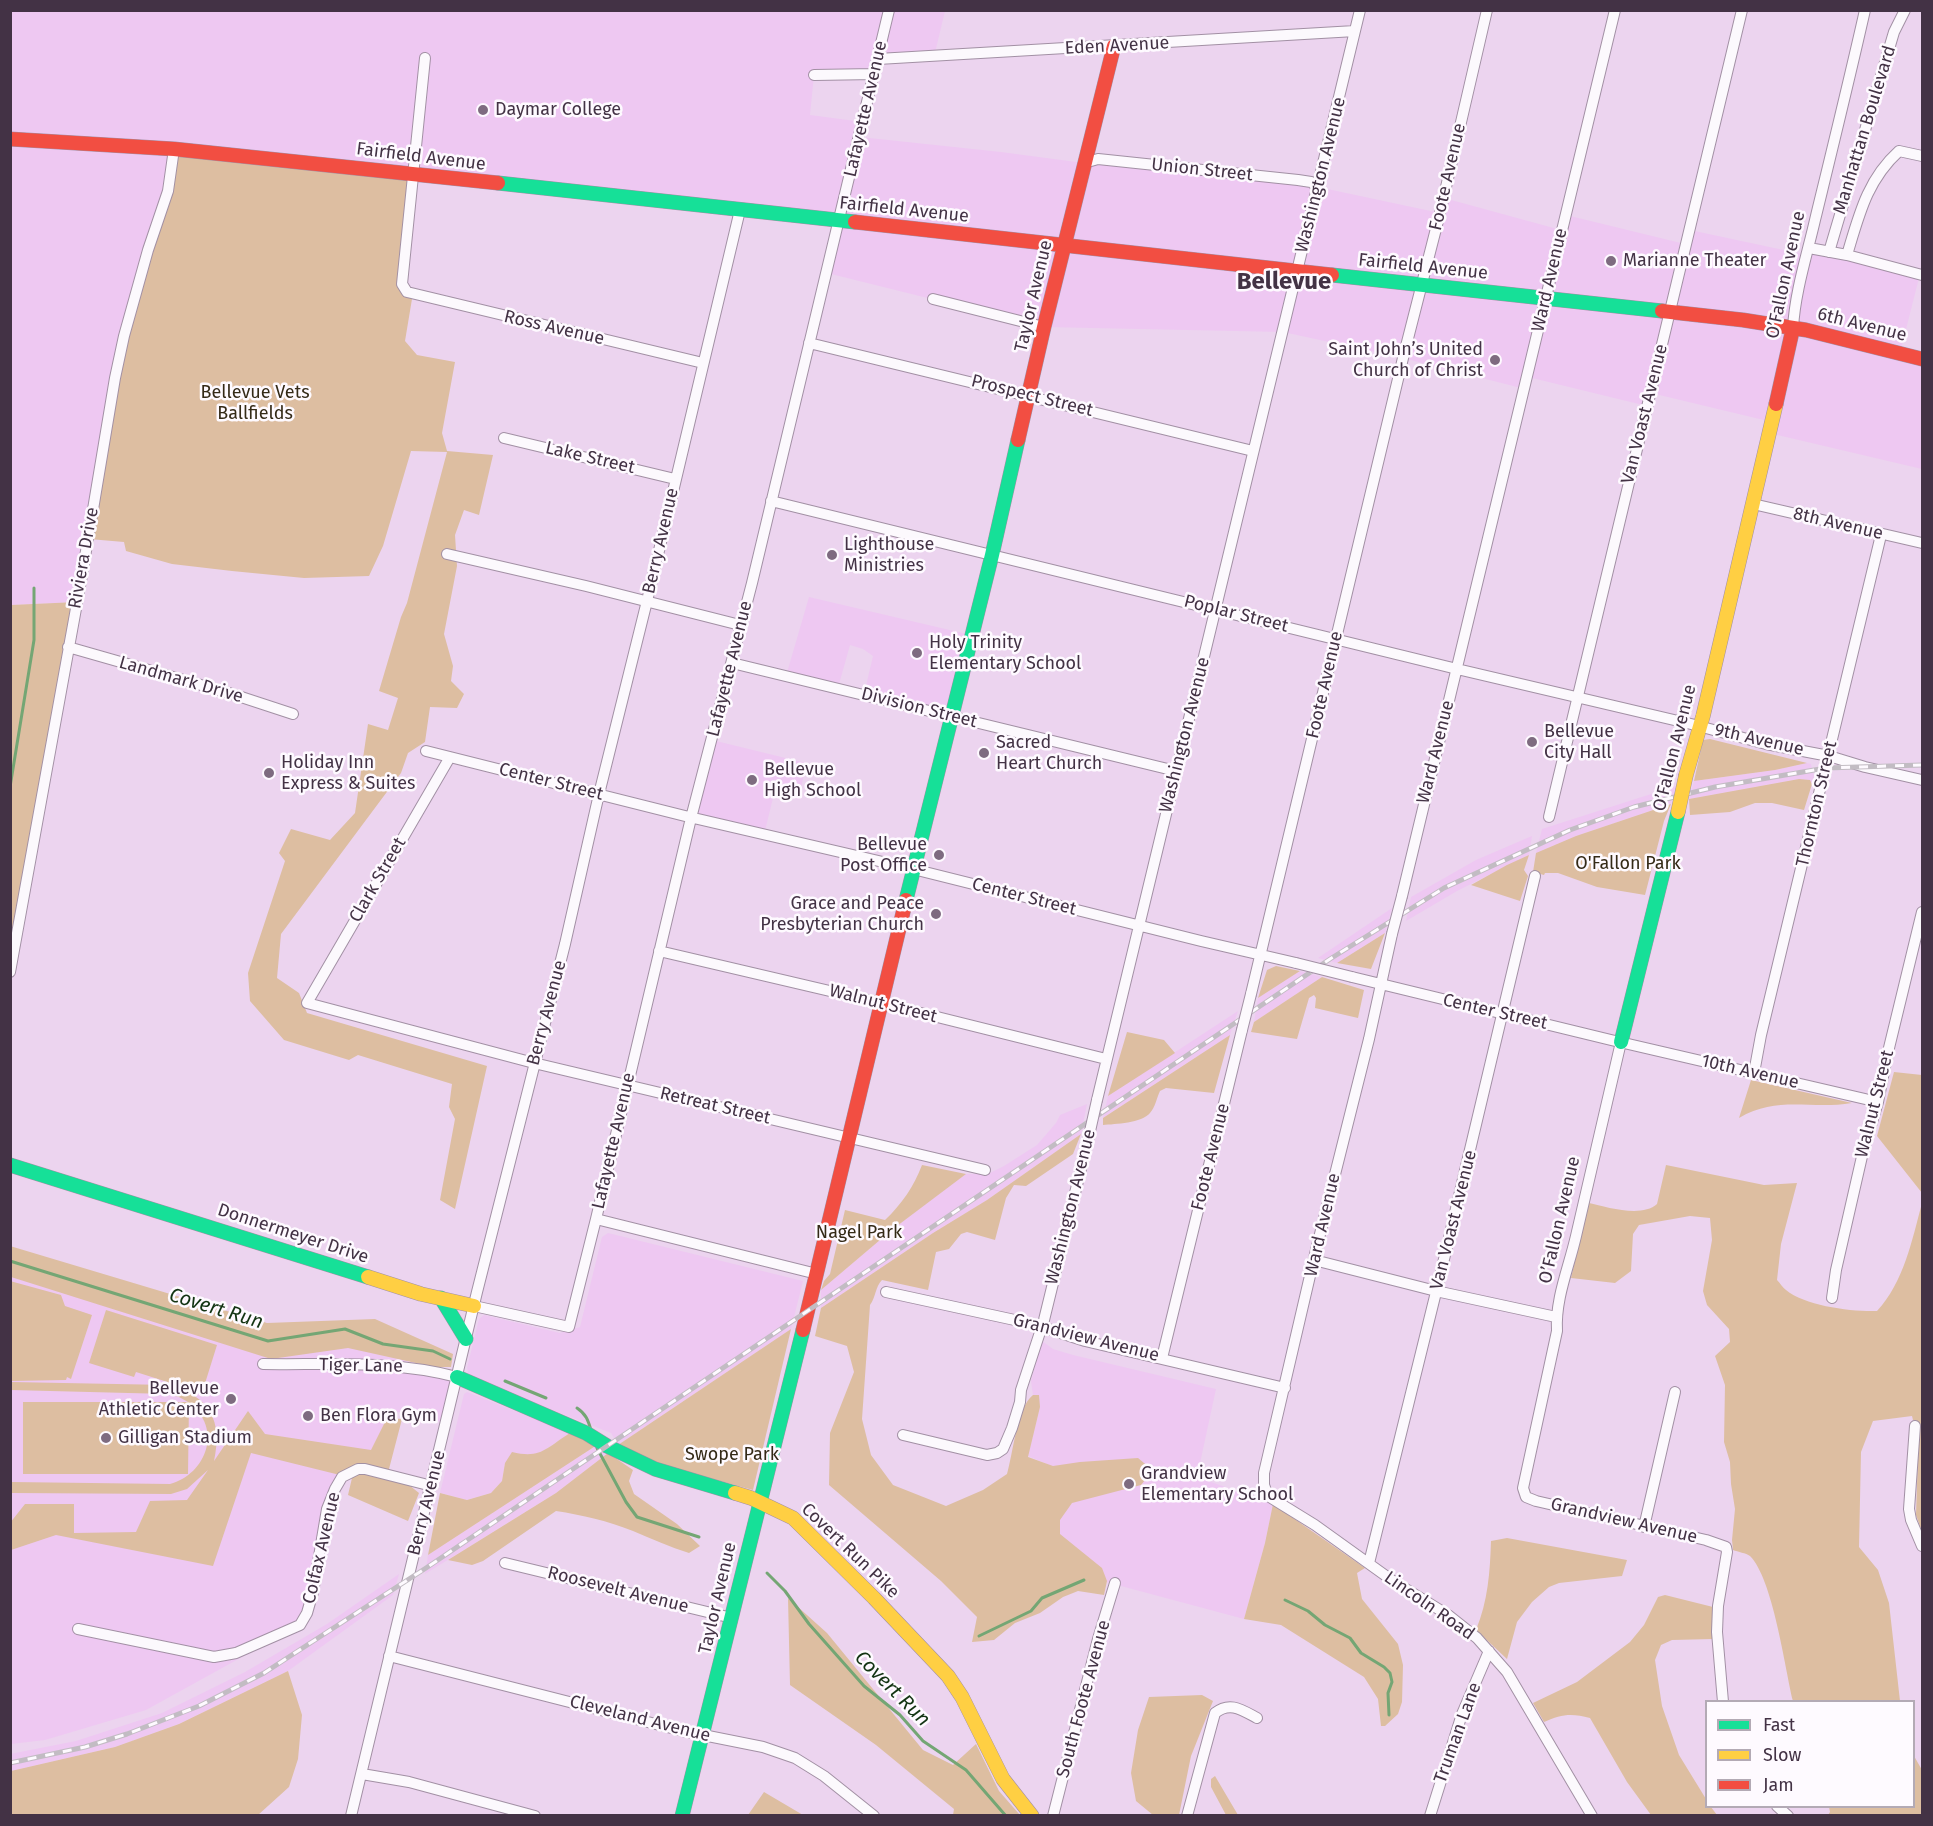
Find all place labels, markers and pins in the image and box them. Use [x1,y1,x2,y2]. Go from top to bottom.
place label: Daymar College [495,99,621,121]
marker: Daymar College [476,103,490,117]
place label: Marianne Theater [1623,250,1767,272]
marker: Marianne Theater [1604,254,1618,268]
place label: Saint John’s United Church of Christ [1328,339,1483,382]
marker: Saint John’s United Church of Christ [1488,353,1502,367]
place label: Lighthouse Ministries [844,534,934,576]
marker: Lighthouse Ministries [825,548,839,562]
place label: Holy Trinity Elementary School [929,632,1081,674]
marker: Holy Trinity Elementary School [910,646,924,660]
place label: Bellevue City Hall [1544,721,1614,764]
place label: Sacred Heart Church [996,732,1102,774]
marker: Bellevue City Hall [1525,735,1539,749]
marker: Sacred Heart Church [977,746,991,760]
place label: Holiday Inn Express & Suites [281,752,415,795]
place label: Bellevue High School [764,759,861,802]
marker: Holiday Inn Express & Suites [262,766,276,780]
marker: Bellevue High School [745,773,759,787]
place label: Bellevue Post Office [840,834,927,876]
marker: Bellevue Post Office [932,848,946,862]
place label: Grace and Peace Presbyterian Church [760,893,924,936]
marker: Grace and Peace Presbyterian Church [929,907,943,921]
place label: Bellevue Athletic Center [99,1378,219,1420]
marker: Bellevue Athletic Center [224,1392,238,1406]
place label: Ben Flora Gym [320,1405,437,1427]
marker: Ben Flora Gym [301,1409,315,1423]
place label: Gilligan Stadium [118,1427,252,1449]
marker: Gilligan Stadium [99,1431,113,1445]
place label: Grandview Elementary School [1141,1463,1293,1506]
marker: Grandview Elementary School [1122,1477,1136,1491]

